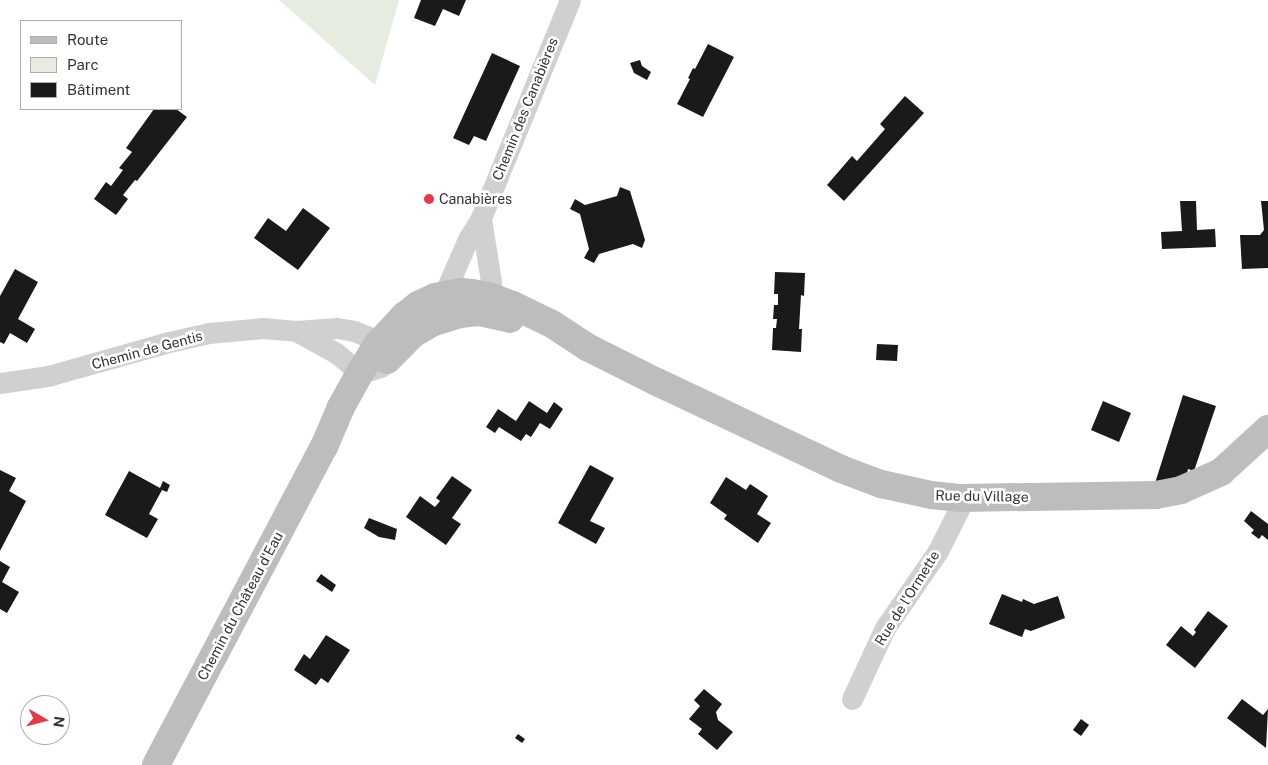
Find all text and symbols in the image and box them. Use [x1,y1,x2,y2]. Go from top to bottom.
legend [20,20,182,110]
text: Route [67,31,108,48]
street label: Chemin des Canabières [489,35,561,183]
text: Parc [67,56,99,73]
text: Bâtiment [67,81,130,98]
place label: Canabières [439,191,512,207]
marker: Canabières [423,193,435,205]
street label: Chemin de Gentis [90,327,204,373]
street label: Rue du Village [935,487,1029,505]
street label: Chemin du Château d'Eau [194,529,286,683]
street label: Rue de l'Ormette [871,547,943,649]
north arrow [20,695,70,745]
text: N [50,715,68,728]

